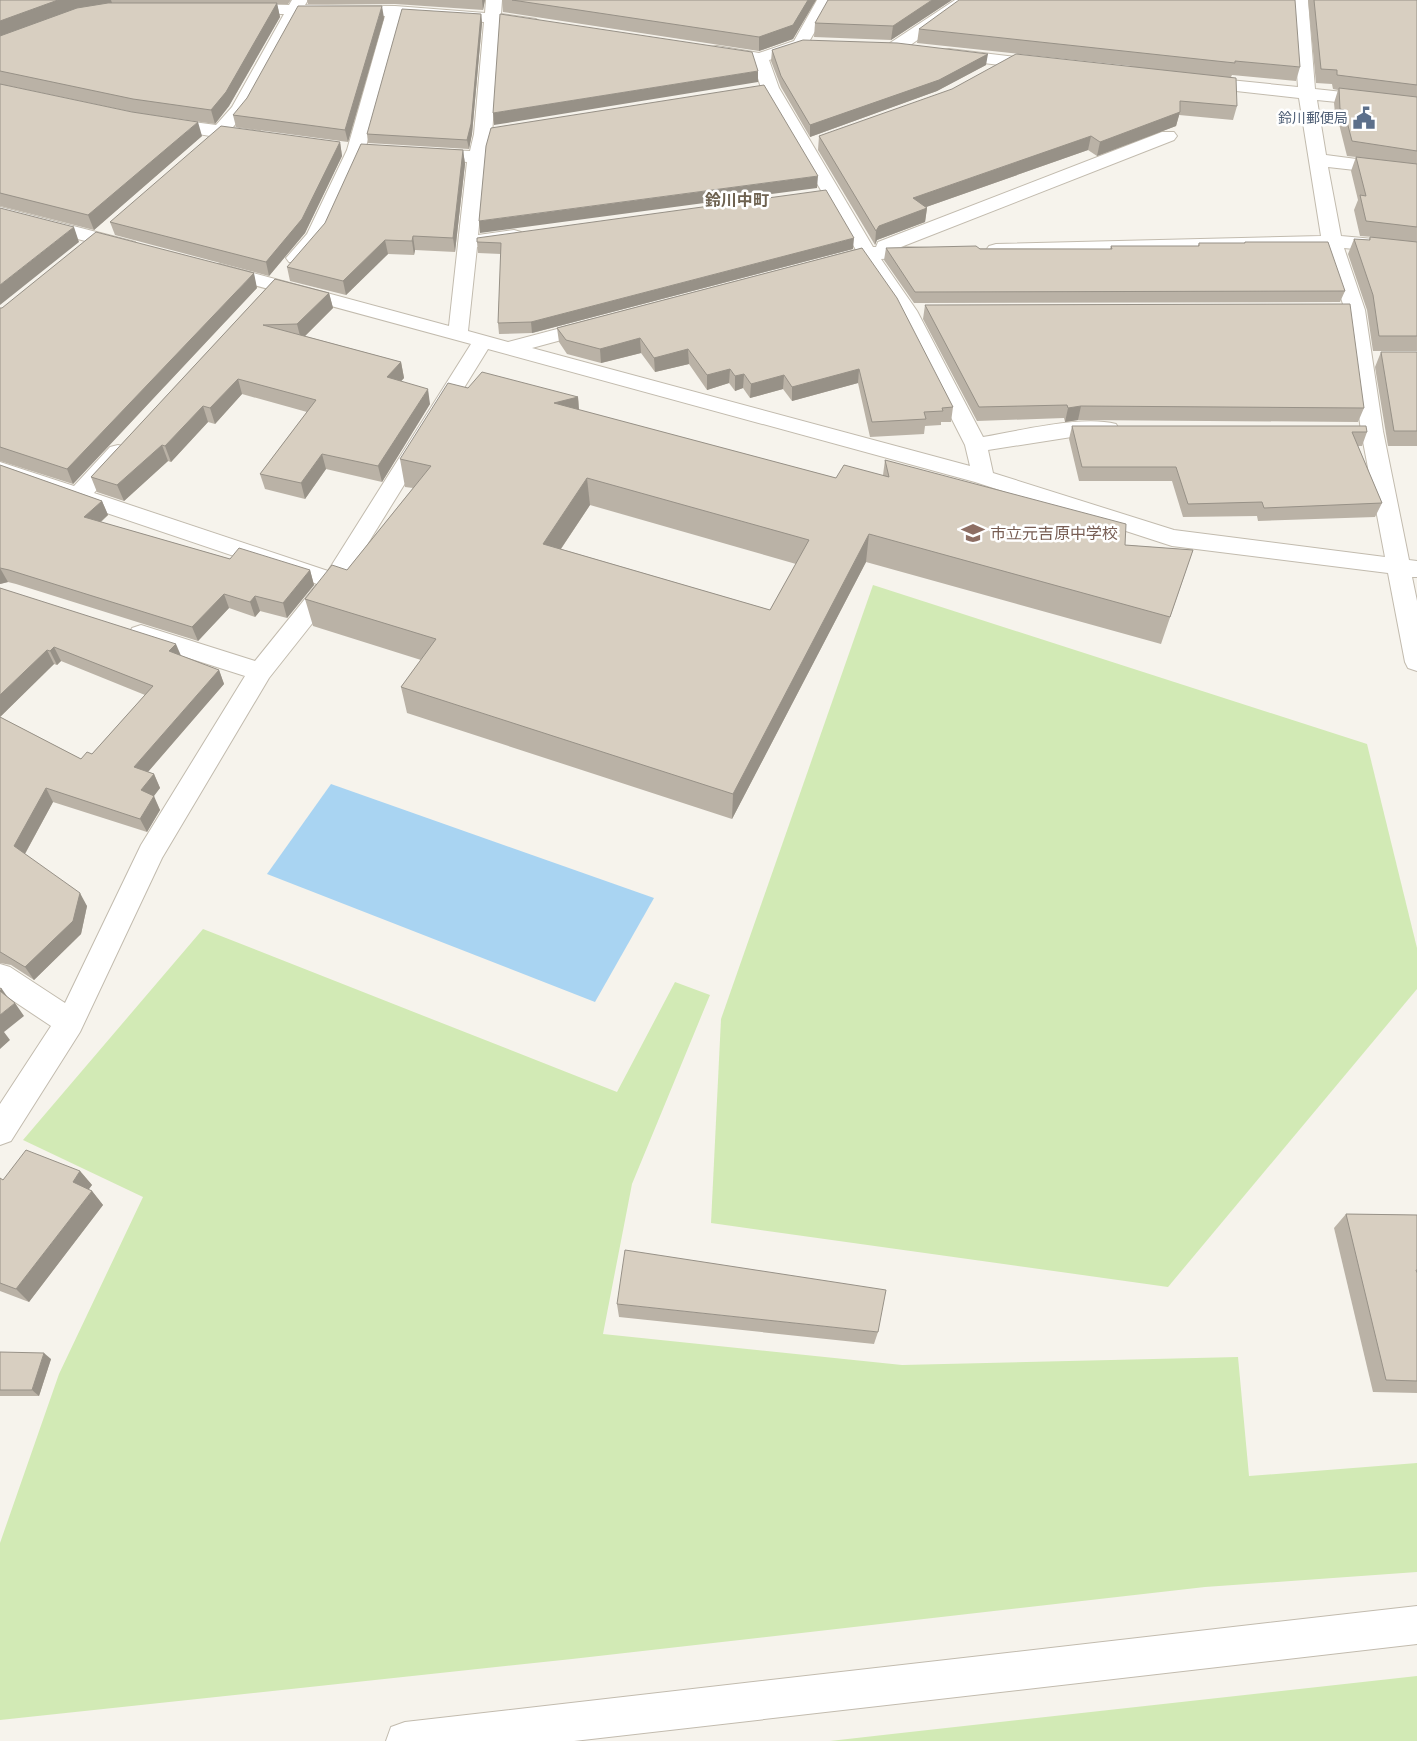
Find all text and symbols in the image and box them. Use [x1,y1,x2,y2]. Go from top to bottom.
public building icon: 鈴川郵便局 [1351,105,1377,131]
place label: 鈴川郵便局 [1278,108,1348,128]
district label: 鈴川中町 [705,189,769,212]
school or university icon: 市立元吉原中学校 [960,520,986,546]
place label: 市立元吉原中学校 [990,522,1118,545]

